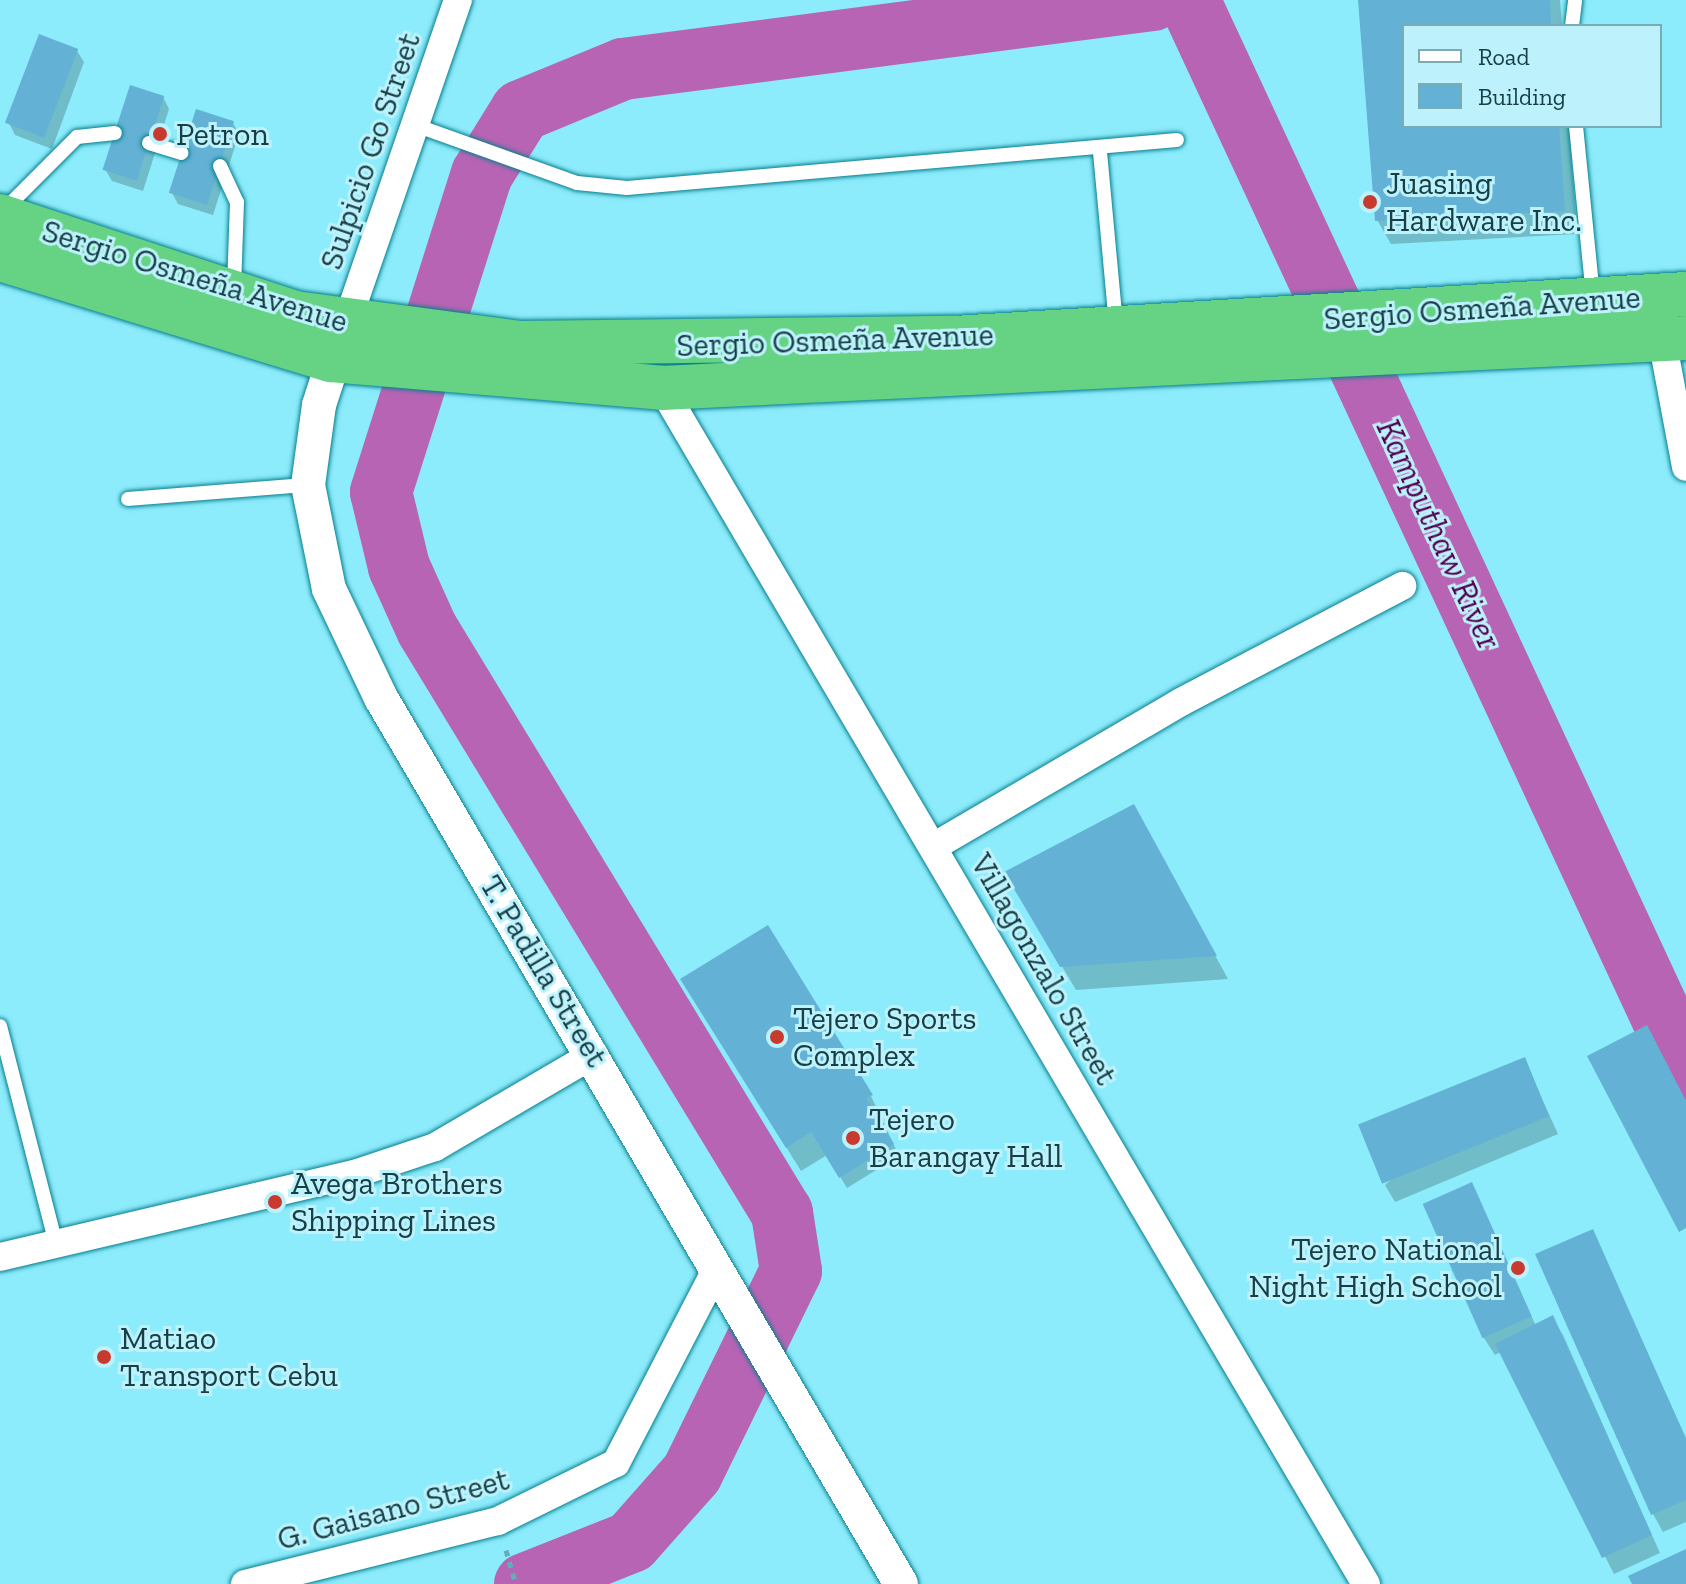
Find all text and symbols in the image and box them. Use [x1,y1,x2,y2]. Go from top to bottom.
legend [1402,24,1662,128]
street label: Sulpicio Go Street [312,28,428,274]
text: Road [1478,42,1530,71]
text: Building [1478,82,1566,111]
place label: Petron [176,115,269,153]
marker: Petron [151,125,169,143]
place label: Juasing Hardware Inc. [1386,165,1582,240]
marker: Juasing Hardware Inc. [1361,193,1379,211]
street label: Sergio Osmeña Avenue [37,211,353,341]
street label: Sergio Osmeña Avenue [1322,278,1642,338]
street label: Sergio Osmeña Avenue [675,315,995,365]
water label: Kamputhaw River [1368,413,1510,655]
street label: Villagonzalo Street [962,847,1126,1091]
street label: T. Padilla Street [472,868,616,1074]
place label: Tejero Sports Complex [793,1000,976,1075]
marker: Tejero Sports Complex [768,1028,786,1046]
place label: Tejero Barangay Hall [869,1101,1063,1176]
marker: Tejero Barangay Hall [844,1129,862,1147]
place label: Avega Brothers Shipping Lines [291,1165,503,1240]
marker: Avega Brothers Shipping Lines [266,1193,284,1211]
place label: Tejero National Night High School [1248,1231,1502,1306]
marker: Tejero National Night High School [1509,1259,1527,1277]
place label: Matiao Transport Cebu [120,1320,338,1395]
marker: Matiao Transport Cebu [95,1348,113,1366]
street label: G. Gaisano Street [273,1460,513,1558]

